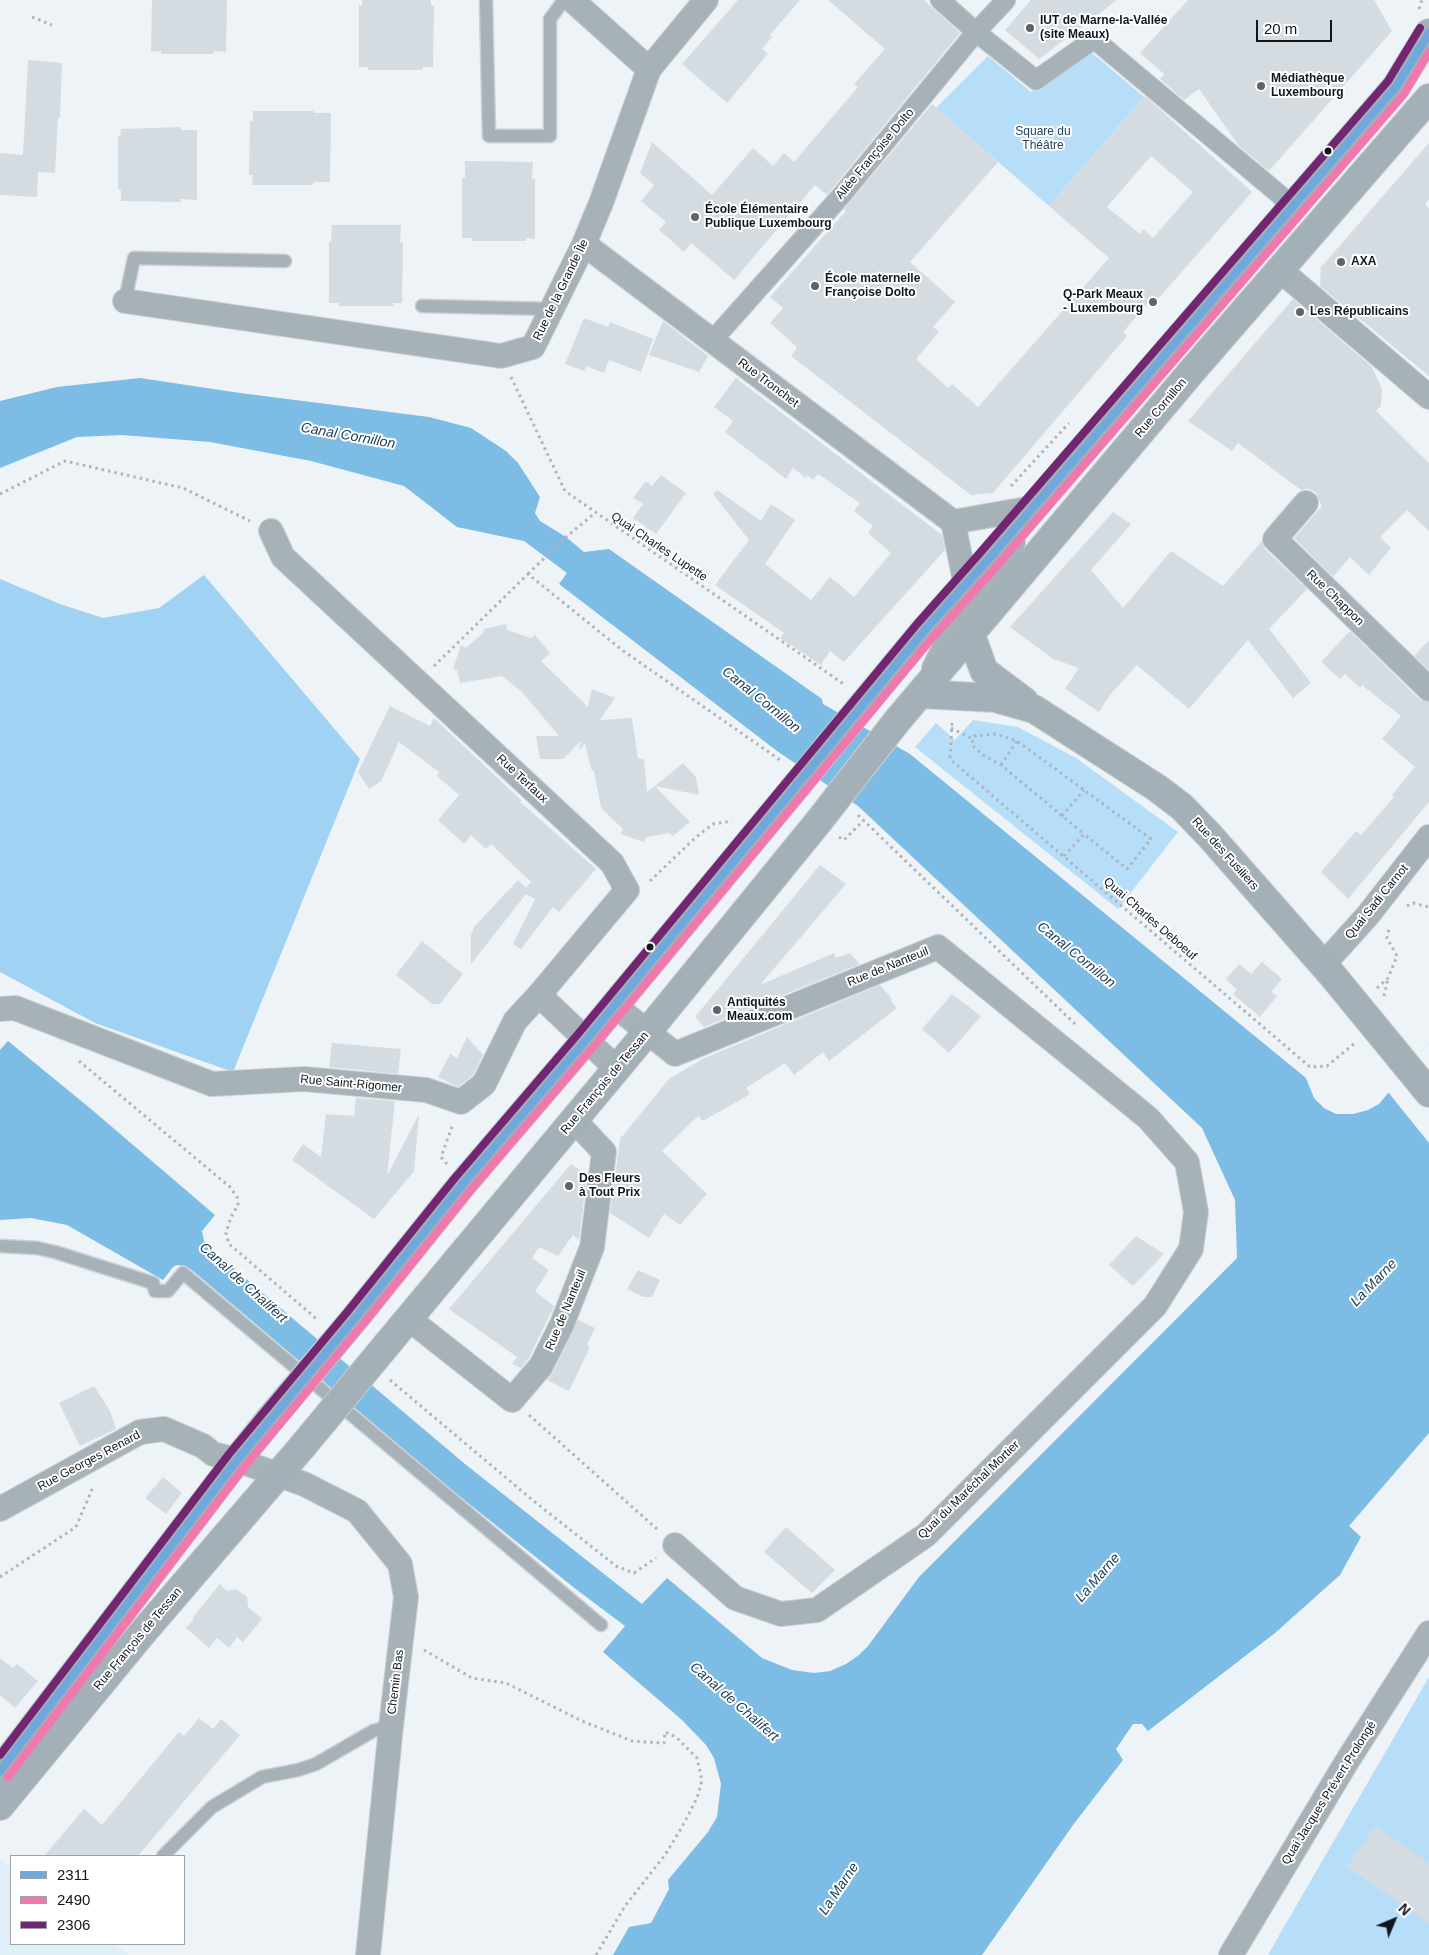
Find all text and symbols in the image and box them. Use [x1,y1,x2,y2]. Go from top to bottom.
scale bar [1259,10,1335,42]
place label: IUT de Marne-la-Vallée (site Meaux) [1040,14,1167,42]
text: 20 m [1264,20,1297,37]
marker: IUT de Marne-la-Vallée (site Meaux) [1024,22,1036,34]
place label: Médiathèque Luxembourg [1271,72,1344,100]
marker: Médiathèque Luxembourg [1255,80,1267,92]
street label: Allée Françoise Dolto [833,106,917,202]
park label: Square du Théâtre [1015,125,1071,153]
unlabelled marker [1323,146,1333,156]
place label: École Élémentaire Publique Luxembourg [705,203,832,231]
marker: École Élémentaire Publique Luxembourg [689,211,701,223]
street label: Rue de la Grande Île [530,237,592,343]
place label: AXA [1351,255,1376,269]
marker: AXA [1335,256,1347,268]
place label: École maternelle Françoise Dolto [825,272,920,300]
marker: École maternelle Françoise Dolto [809,280,821,292]
place label: Q-Park Meaux - Luxembourg [1063,288,1143,316]
marker: Q-Park Meaux - Luxembourg [1147,296,1159,308]
place label: Les Républicains [1310,305,1409,319]
marker: Les Républicains [1294,306,1306,318]
street label: Rue Tronchet [735,356,801,410]
street label: Rue Cornillon [1132,376,1190,440]
water label: Canal Cornillon [299,419,397,453]
street label: Quai Charles Lupette [608,509,710,585]
street label: Rue Chappon [1303,567,1367,629]
water label: Canal Cornillon [719,663,803,737]
street label: Rue Terfaux [493,752,551,806]
street label: Rue des Fusiliers [1189,815,1261,893]
street label: Quai Sadi Carnot [1342,862,1412,942]
street label: Quai Charles Deboeuf [1100,875,1200,963]
water label: Canal Cornillon [1034,918,1118,992]
unlabelled marker [645,942,655,952]
street label: Rue de Nanteuil [845,944,931,990]
place label: Antiquités Meaux.com [727,996,792,1024]
marker: Antiquités Meaux.com [711,1004,723,1016]
street label: Rue François de Tessan [558,1029,652,1137]
street label: Rue Saint-Rigomer [300,1072,402,1096]
place label: Des Fleurs à Tout Prix [579,1172,640,1200]
marker: Des Fleurs à Tout Prix [563,1180,575,1192]
water label: Canal de Chalifert [196,1239,290,1327]
water label: La Marne [1347,1256,1401,1310]
street label: Rue de Nanteuil [543,1268,589,1352]
street label: Rue Georges Renard [35,1428,143,1494]
street label: Quai du Maréchal Mortier [915,1438,1023,1542]
water label: La Marne [1072,1550,1124,1606]
street label: Rue François de Tessan [91,1585,185,1693]
street label: Chemin Bas [385,1649,407,1715]
water label: Canal de Chalifert [686,1659,782,1745]
street label: Quai Jacques Prévert Prolongé [1279,1718,1379,1868]
legend [10,1855,185,1945]
water label: La Marne [815,1860,863,1918]
text: 2311 [57,1866,89,1883]
text: 2490 [57,1891,90,1908]
north arrow [1369,1895,1419,1945]
text: N [1395,1900,1414,1919]
text: 2306 [57,1916,90,1933]

